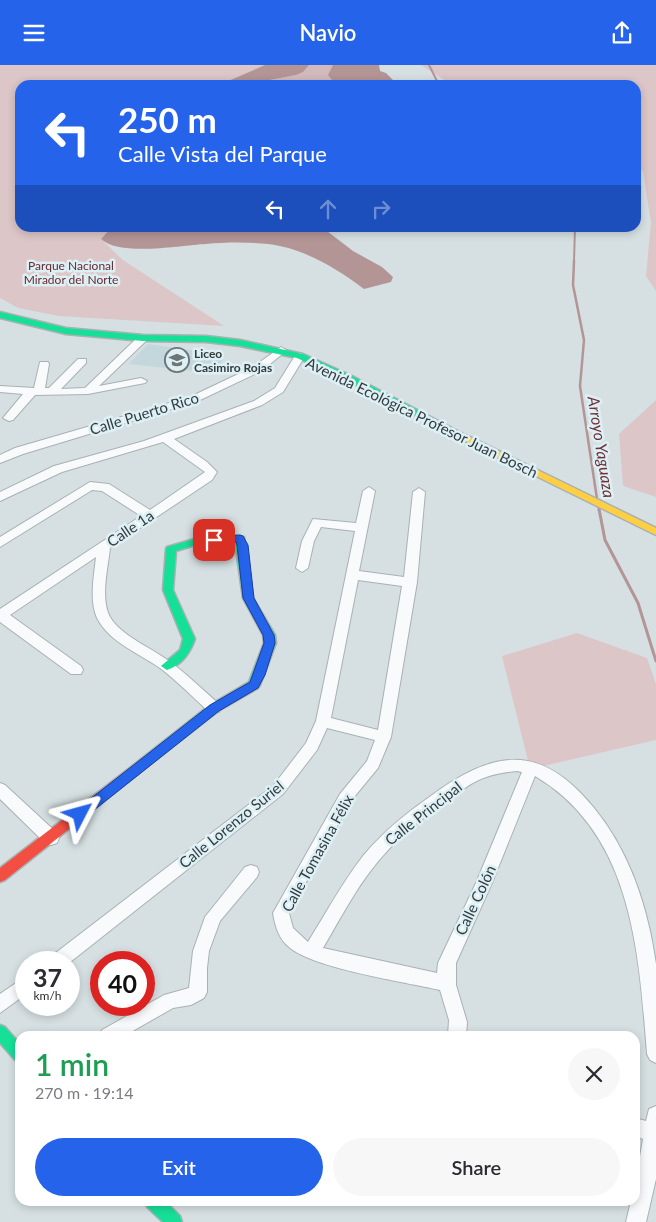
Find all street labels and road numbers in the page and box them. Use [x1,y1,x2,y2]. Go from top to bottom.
street label: Avenida Ecológica Profesor Juan Bosch [303,353,541,481]
street label: Calle Puerto Rico [87,388,201,438]
street label: Calle 1a [103,506,157,550]
street label: Calle Lorenzo Suriel [175,776,287,872]
street label: Calle Principal [381,777,465,849]
street label: Calle Tomasina Félix [277,791,357,915]
street label: Calle Colón [451,862,499,938]

